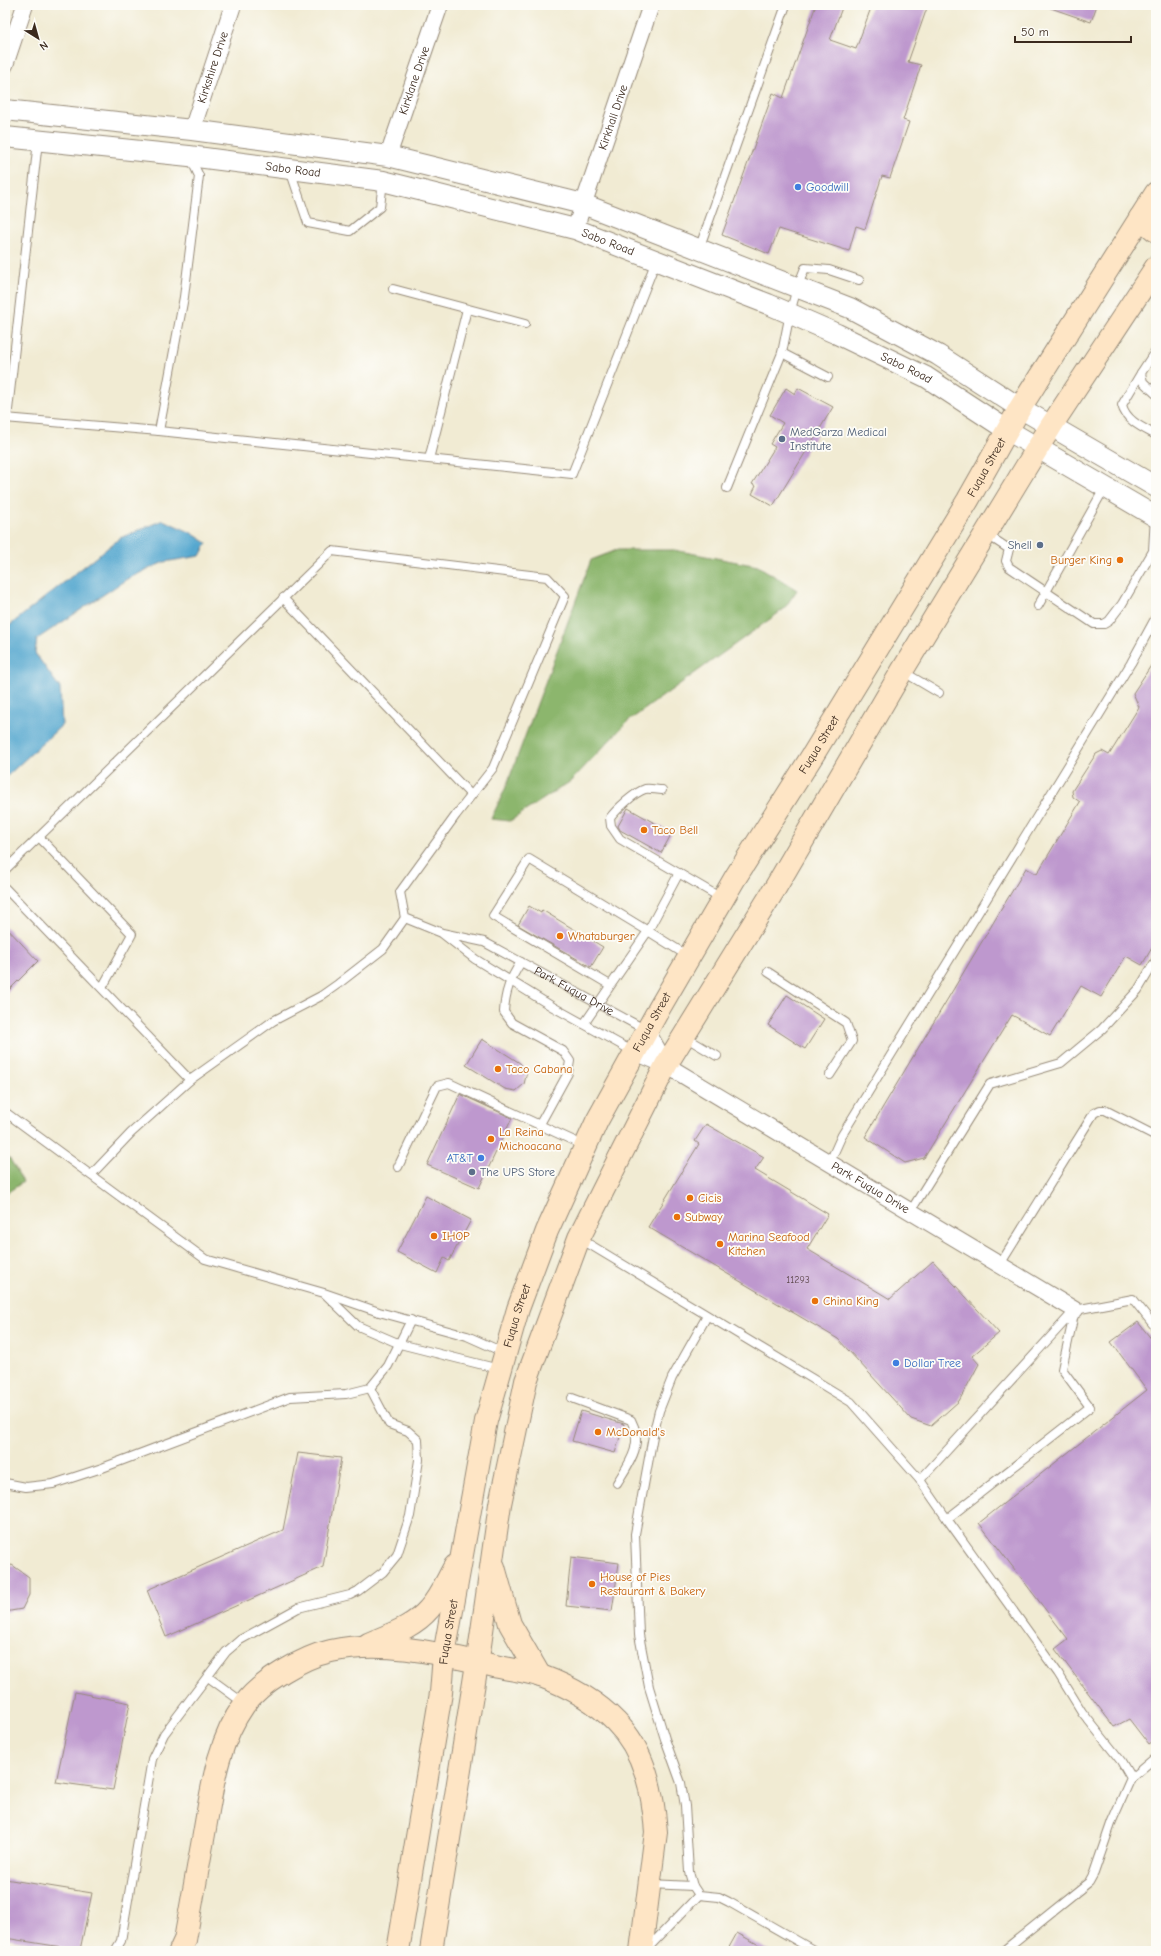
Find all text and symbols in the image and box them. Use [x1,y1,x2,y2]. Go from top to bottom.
north arrow [18,18,58,58]
scale bar [1015,18,1131,44]
text: 50 m [1021,25,1049,39]
street label: Kirkshire Drive [194,30,231,105]
text: N [37,38,50,53]
street label: Kirklane Drive [396,44,432,116]
street label: Kirkhall Drive [595,83,630,152]
street label: Sabo Road [265,159,322,180]
place label: Goodwill [806,180,849,194]
marker: Goodwill [793,182,803,192]
street label: Sabo Road [580,225,637,258]
street label: Sabo Road [878,349,935,386]
place label: MedGarza Medical Institute [790,425,887,453]
marker: MedGarza Medical Institute [777,434,787,444]
street label: Fuqua Street [964,435,1009,499]
place label: Shell [1008,538,1032,552]
marker: Shell [1035,540,1045,550]
place label: Burger King [1050,553,1112,567]
marker: Burger King [1115,555,1125,565]
street label: Fuqua Street [796,713,842,776]
place label: Taco Bell [652,823,698,837]
marker: Taco Bell [639,825,649,835]
place label: Whataburger [568,929,635,943]
marker: Whataburger [555,931,565,941]
street label: Park Fuqua Drive [532,964,616,1018]
street label: Fuqua Street [630,989,674,1054]
place label: Taco Cabana [506,1062,572,1076]
marker: Taco Cabana [493,1064,503,1074]
place label: La Reina Michoacana [499,1125,561,1153]
marker: La Reina Michoacana [486,1134,496,1144]
place label: AT&T [447,1151,474,1165]
marker: AT&T [476,1153,486,1163]
street label: Park Fuqua Drive [829,1159,912,1216]
place label: The UPS Store [480,1165,555,1179]
marker: The UPS Store [467,1167,477,1177]
place label: Cicis [698,1191,722,1205]
marker: Cicis [685,1193,695,1203]
place label: Subway [685,1210,723,1224]
marker: Subway [672,1212,682,1222]
place label: IHOP [442,1229,470,1243]
place label: Marina Seafood Kitchen [728,1230,810,1258]
marker: IHOP [429,1231,439,1241]
marker: Marina Seafood Kitchen [715,1239,725,1249]
house number: 11293 [786,1274,810,1286]
street label: Fuqua Street [500,1282,534,1349]
place label: China King [823,1294,879,1308]
marker: China King [810,1296,820,1306]
place label: Dollar Tree [904,1356,961,1370]
marker: Dollar Tree [891,1358,901,1368]
place label: McDonald's [606,1425,665,1439]
marker: McDonald's [593,1427,603,1437]
place label: House of Pies Restaurant & Bakery [600,1570,706,1598]
marker: House of Pies Restaurant & Bakery [587,1579,597,1589]
street label: Fuqua Street [436,1598,461,1665]

